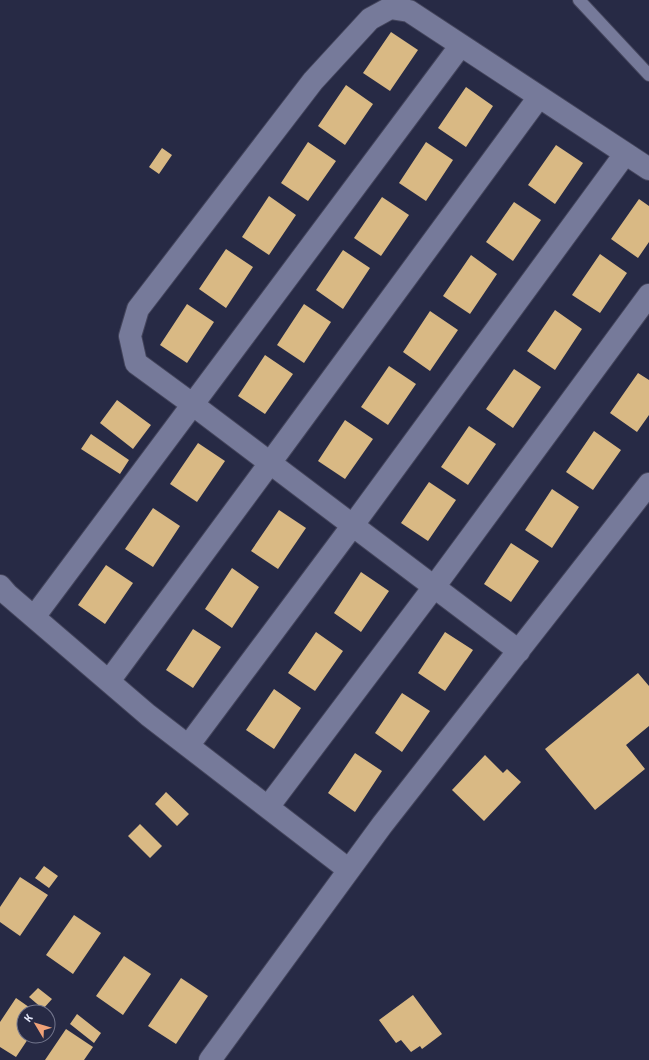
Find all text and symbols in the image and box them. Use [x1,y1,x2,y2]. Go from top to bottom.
north arrow [16,1004,56,1044]
text: K [20,1010,37,1025]

